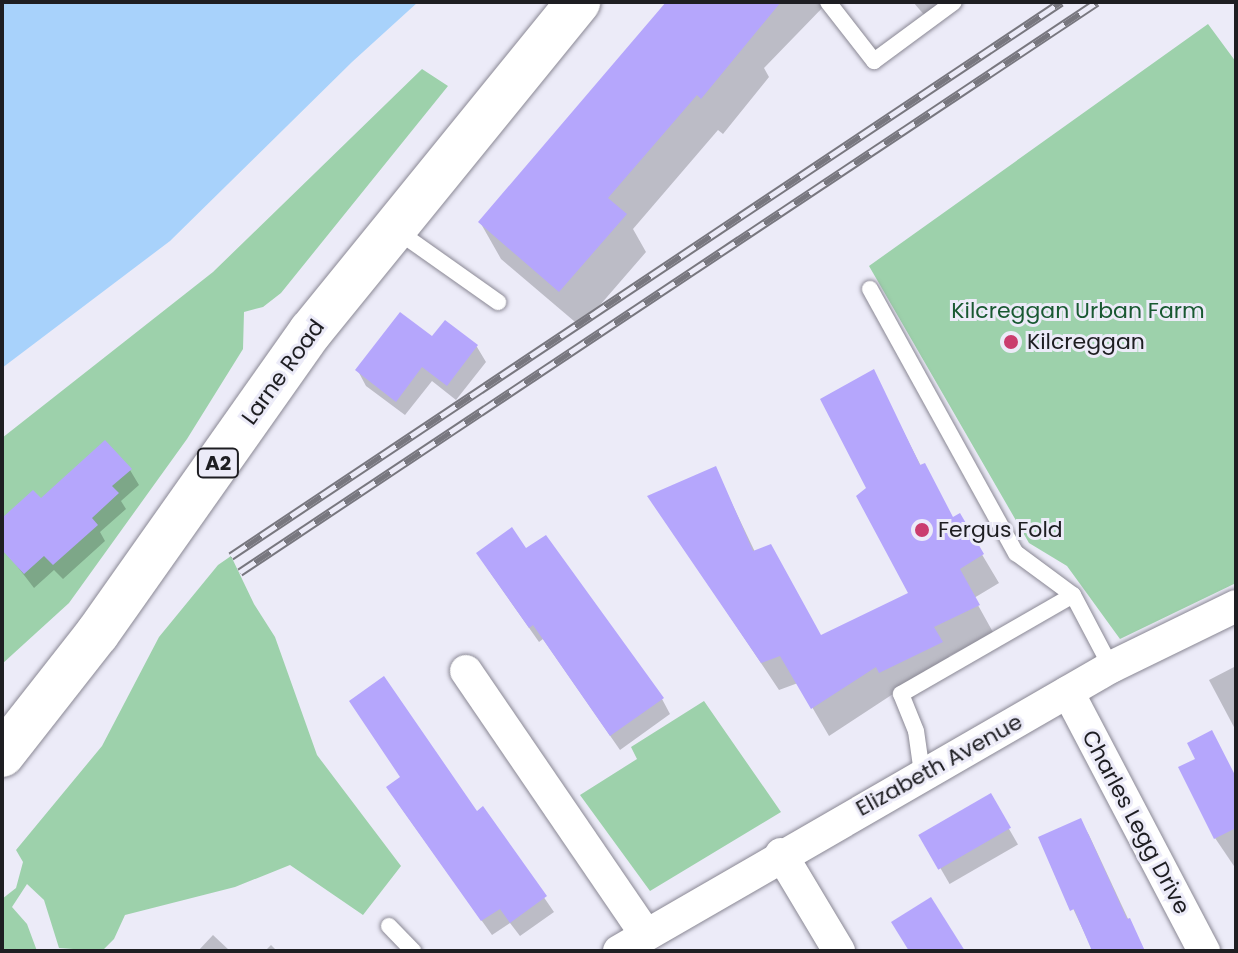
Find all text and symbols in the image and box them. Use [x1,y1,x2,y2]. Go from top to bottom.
park label: Kilcreggan Urban Farm [951,298,1205,324]
street label: Larne Road [236,314,330,430]
place label: Kilcreggan [1027,329,1145,355]
marker: Kilcreggan [1002,333,1020,351]
road number: A2 [196,447,240,479]
place label: Fergus Fold [938,517,1063,543]
marker: Fergus Fold [913,521,931,539]
street label: Elizabeth Avenue [851,708,1027,822]
street label: Charles Legg Drive [1076,726,1196,918]

